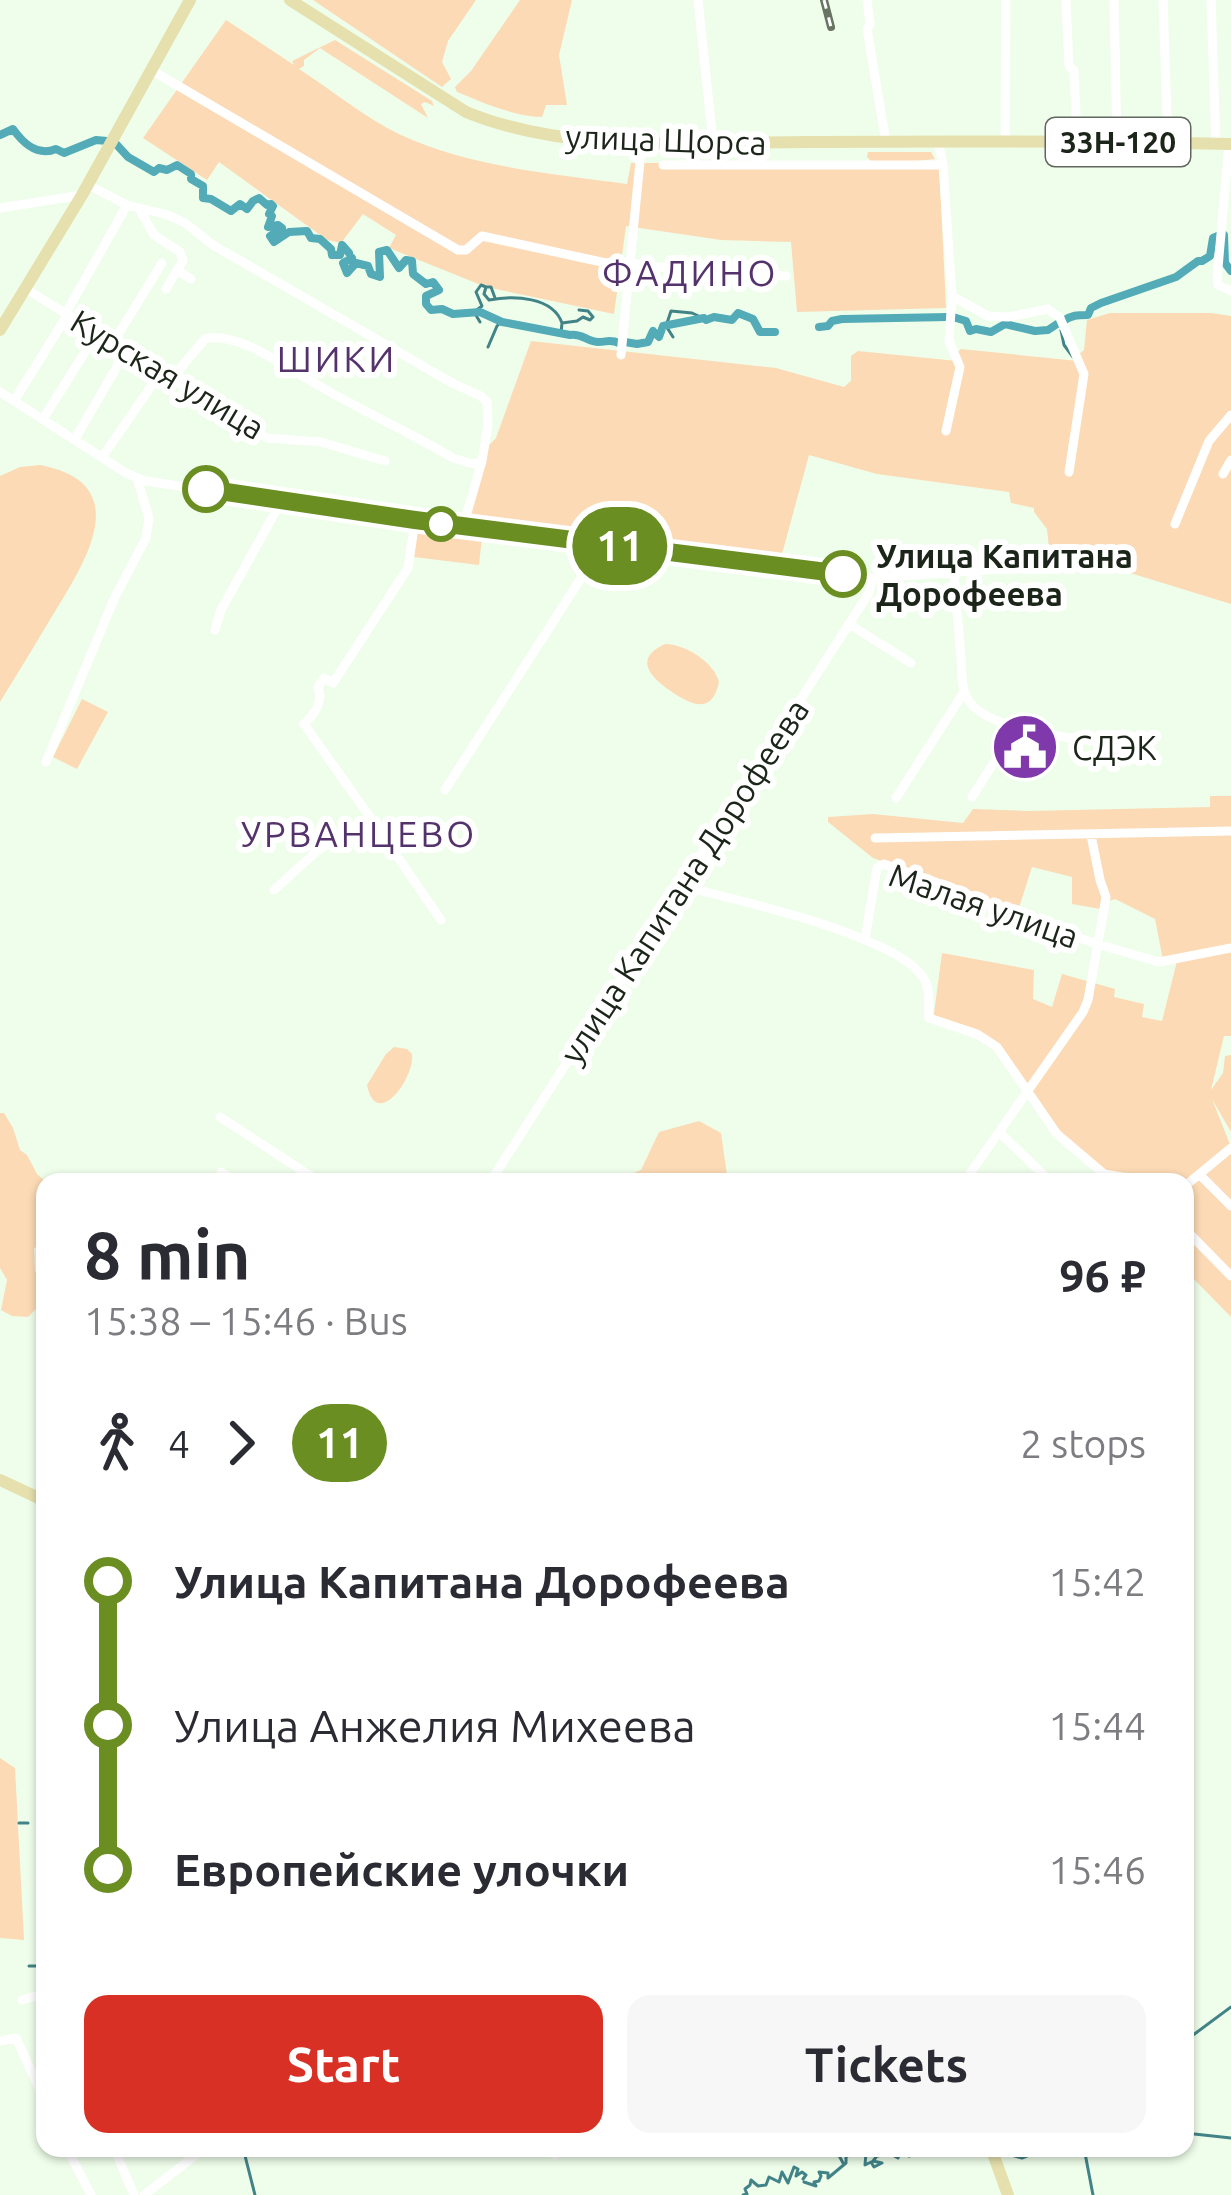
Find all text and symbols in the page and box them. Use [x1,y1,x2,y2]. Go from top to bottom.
street label: улица Щорса [565,117,767,161]
road number: 33Н-120 [1046,118,1190,166]
district label: ФАДИНО [602,252,778,293]
street label: Курская улица [65,302,271,446]
district label: ШИКИ [277,338,397,379]
unlabelled marker [184,467,228,511]
line badge: 11 [566,507,674,585]
unlabelled marker [425,508,457,540]
text: 11 [596,522,644,569]
place label: Улица Капитана Дорофеева [876,537,1133,612]
marker: Улица Капитана Дорофеева [821,552,865,596]
street label: улица Капитана Дорофеева [552,692,816,1070]
public building icon: СДЭК [990,712,1060,782]
place label: СДЭК [1072,729,1157,766]
district label: УРВАНЦЕВО [241,813,477,854]
street label: Малая улица [885,855,1083,955]
text: 8 min [84,1217,251,1291]
text: 96 ₽ [1059,1250,1146,1301]
text: 15:38 – 15:46 · Bus [84,1299,408,1342]
icon: walk [84,1410,150,1476]
icon: forward [208,1410,274,1476]
text: 11 [316,1419,363,1466]
text: 4 [168,1422,190,1465]
text: 2 stops [1020,1422,1146,1465]
text: Улица Капитана Дорофеева [174,1556,790,1607]
text: 15:42 [1048,1560,1146,1603]
text: Улица Анжелия Михеева [174,1700,696,1751]
text: 15:44 [1048,1704,1146,1747]
text: Европейские улочки [174,1844,629,1895]
text: 15:46 [1048,1848,1146,1891]
button: Start [84,1995,603,2133]
button: Tickets [627,1995,1146,2133]

